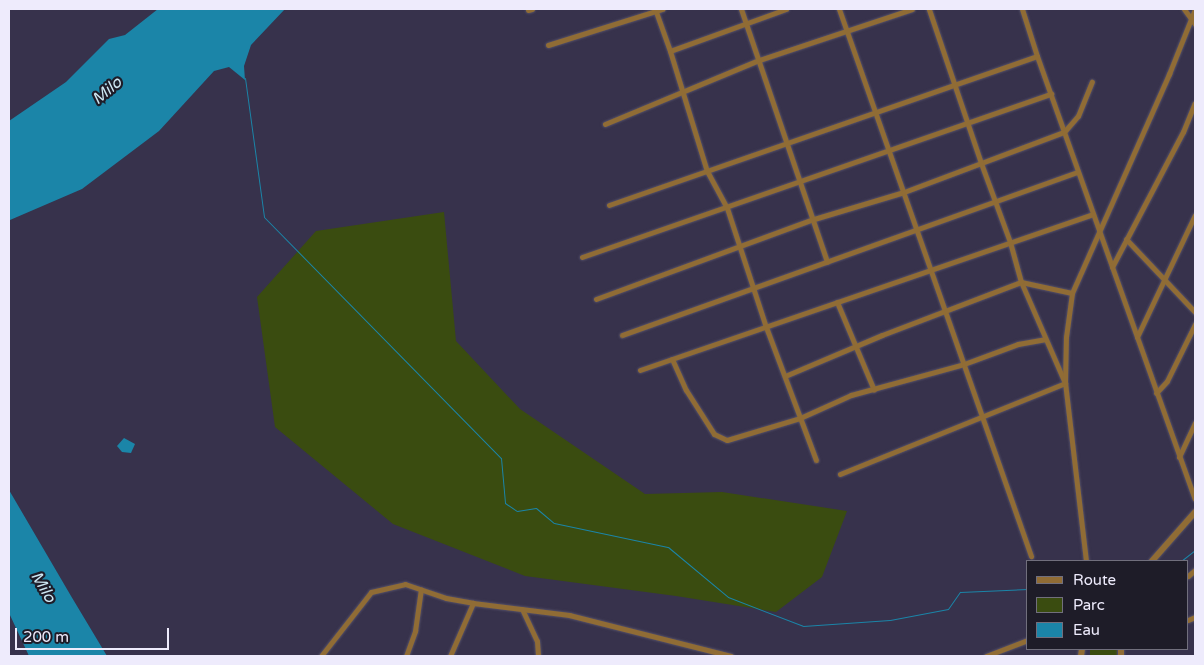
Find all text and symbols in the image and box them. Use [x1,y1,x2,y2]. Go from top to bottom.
water label: Milo [88,73,126,109]
legend [1026,560,1189,650]
water label: Milo [26,568,60,606]
text: Route [1073,571,1116,589]
text: Parc [1073,596,1105,614]
scale bar [18,618,171,650]
text: Eau [1073,621,1100,639]
text: 200 m [23,628,69,646]

